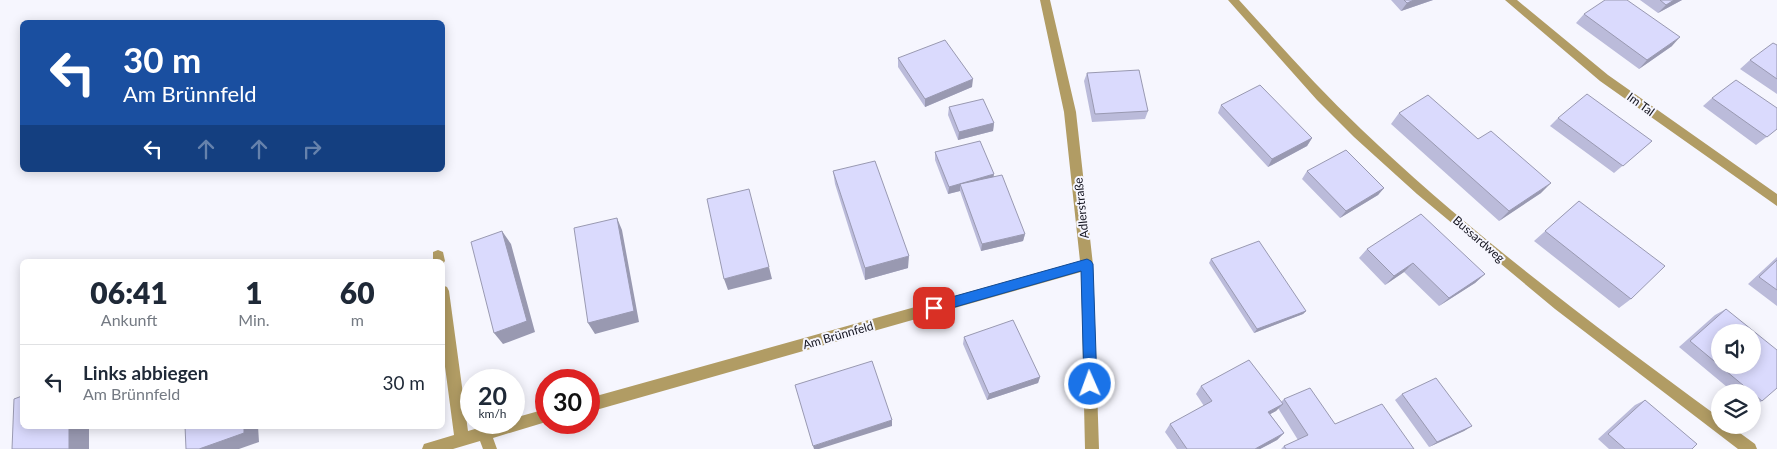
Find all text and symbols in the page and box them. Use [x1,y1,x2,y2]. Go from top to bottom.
text: 30 m [123,38,201,80]
icon: left [40,40,105,105]
text: Am Brünnfeld [123,80,257,107]
street label: Im Tal [1624,89,1658,119]
icon: left [139,135,167,163]
icon: ahead [192,135,220,163]
icon: ahead [245,135,273,163]
icon: right [298,135,326,163]
street label: Adlerstraße [1070,177,1092,239]
street label: Bussardweg [1450,213,1508,265]
text: 06:41 [90,274,168,310]
text: 1 [245,274,263,310]
text: 60 [340,274,375,310]
pin [913,287,955,329]
icon: arrive [920,294,948,322]
text: Ankunft [101,310,157,329]
text: Min. [238,310,270,329]
text: m [351,310,364,329]
street label: Am Brünnfeld [801,318,875,352]
map controls [1711,324,1761,434]
button: sound [1711,324,1761,374]
position arrow [1063,357,1115,409]
text: Links abbiegen [83,361,208,384]
icon: left [40,368,68,396]
speed limit sign: 30 [535,369,600,434]
text: 30 m [382,371,425,394]
text: 20 [478,380,507,410]
text: Am Brünnfeld [83,384,180,403]
button: layers [1711,384,1761,434]
text: km/h [478,406,507,421]

